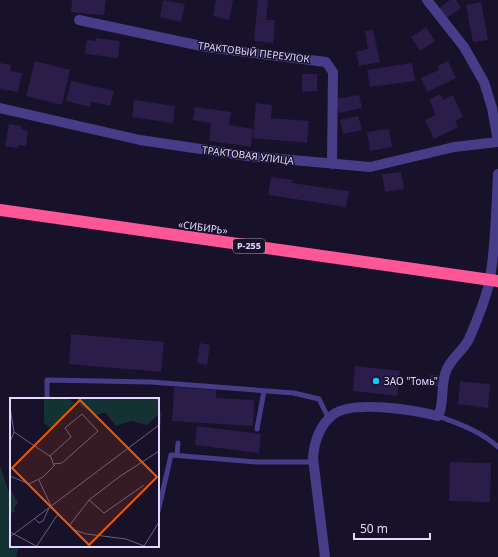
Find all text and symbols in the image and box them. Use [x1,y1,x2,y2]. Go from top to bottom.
street label: ТРАКТОВЫЙ ПЕРЕУЛОК [197,38,311,66]
street label: ТРАКТОВАЯ УЛИЦА [201,142,295,168]
street label: «СИБИРЬ» [177,217,229,237]
road number: Р-255 [233,239,265,253]
place label: ЗАО "Томь" [384,374,438,388]
marker: ЗАО "Томь" [371,376,381,386]
inset map [10,398,159,547]
scale bar [354,515,430,541]
text: 50 m [360,520,388,537]

